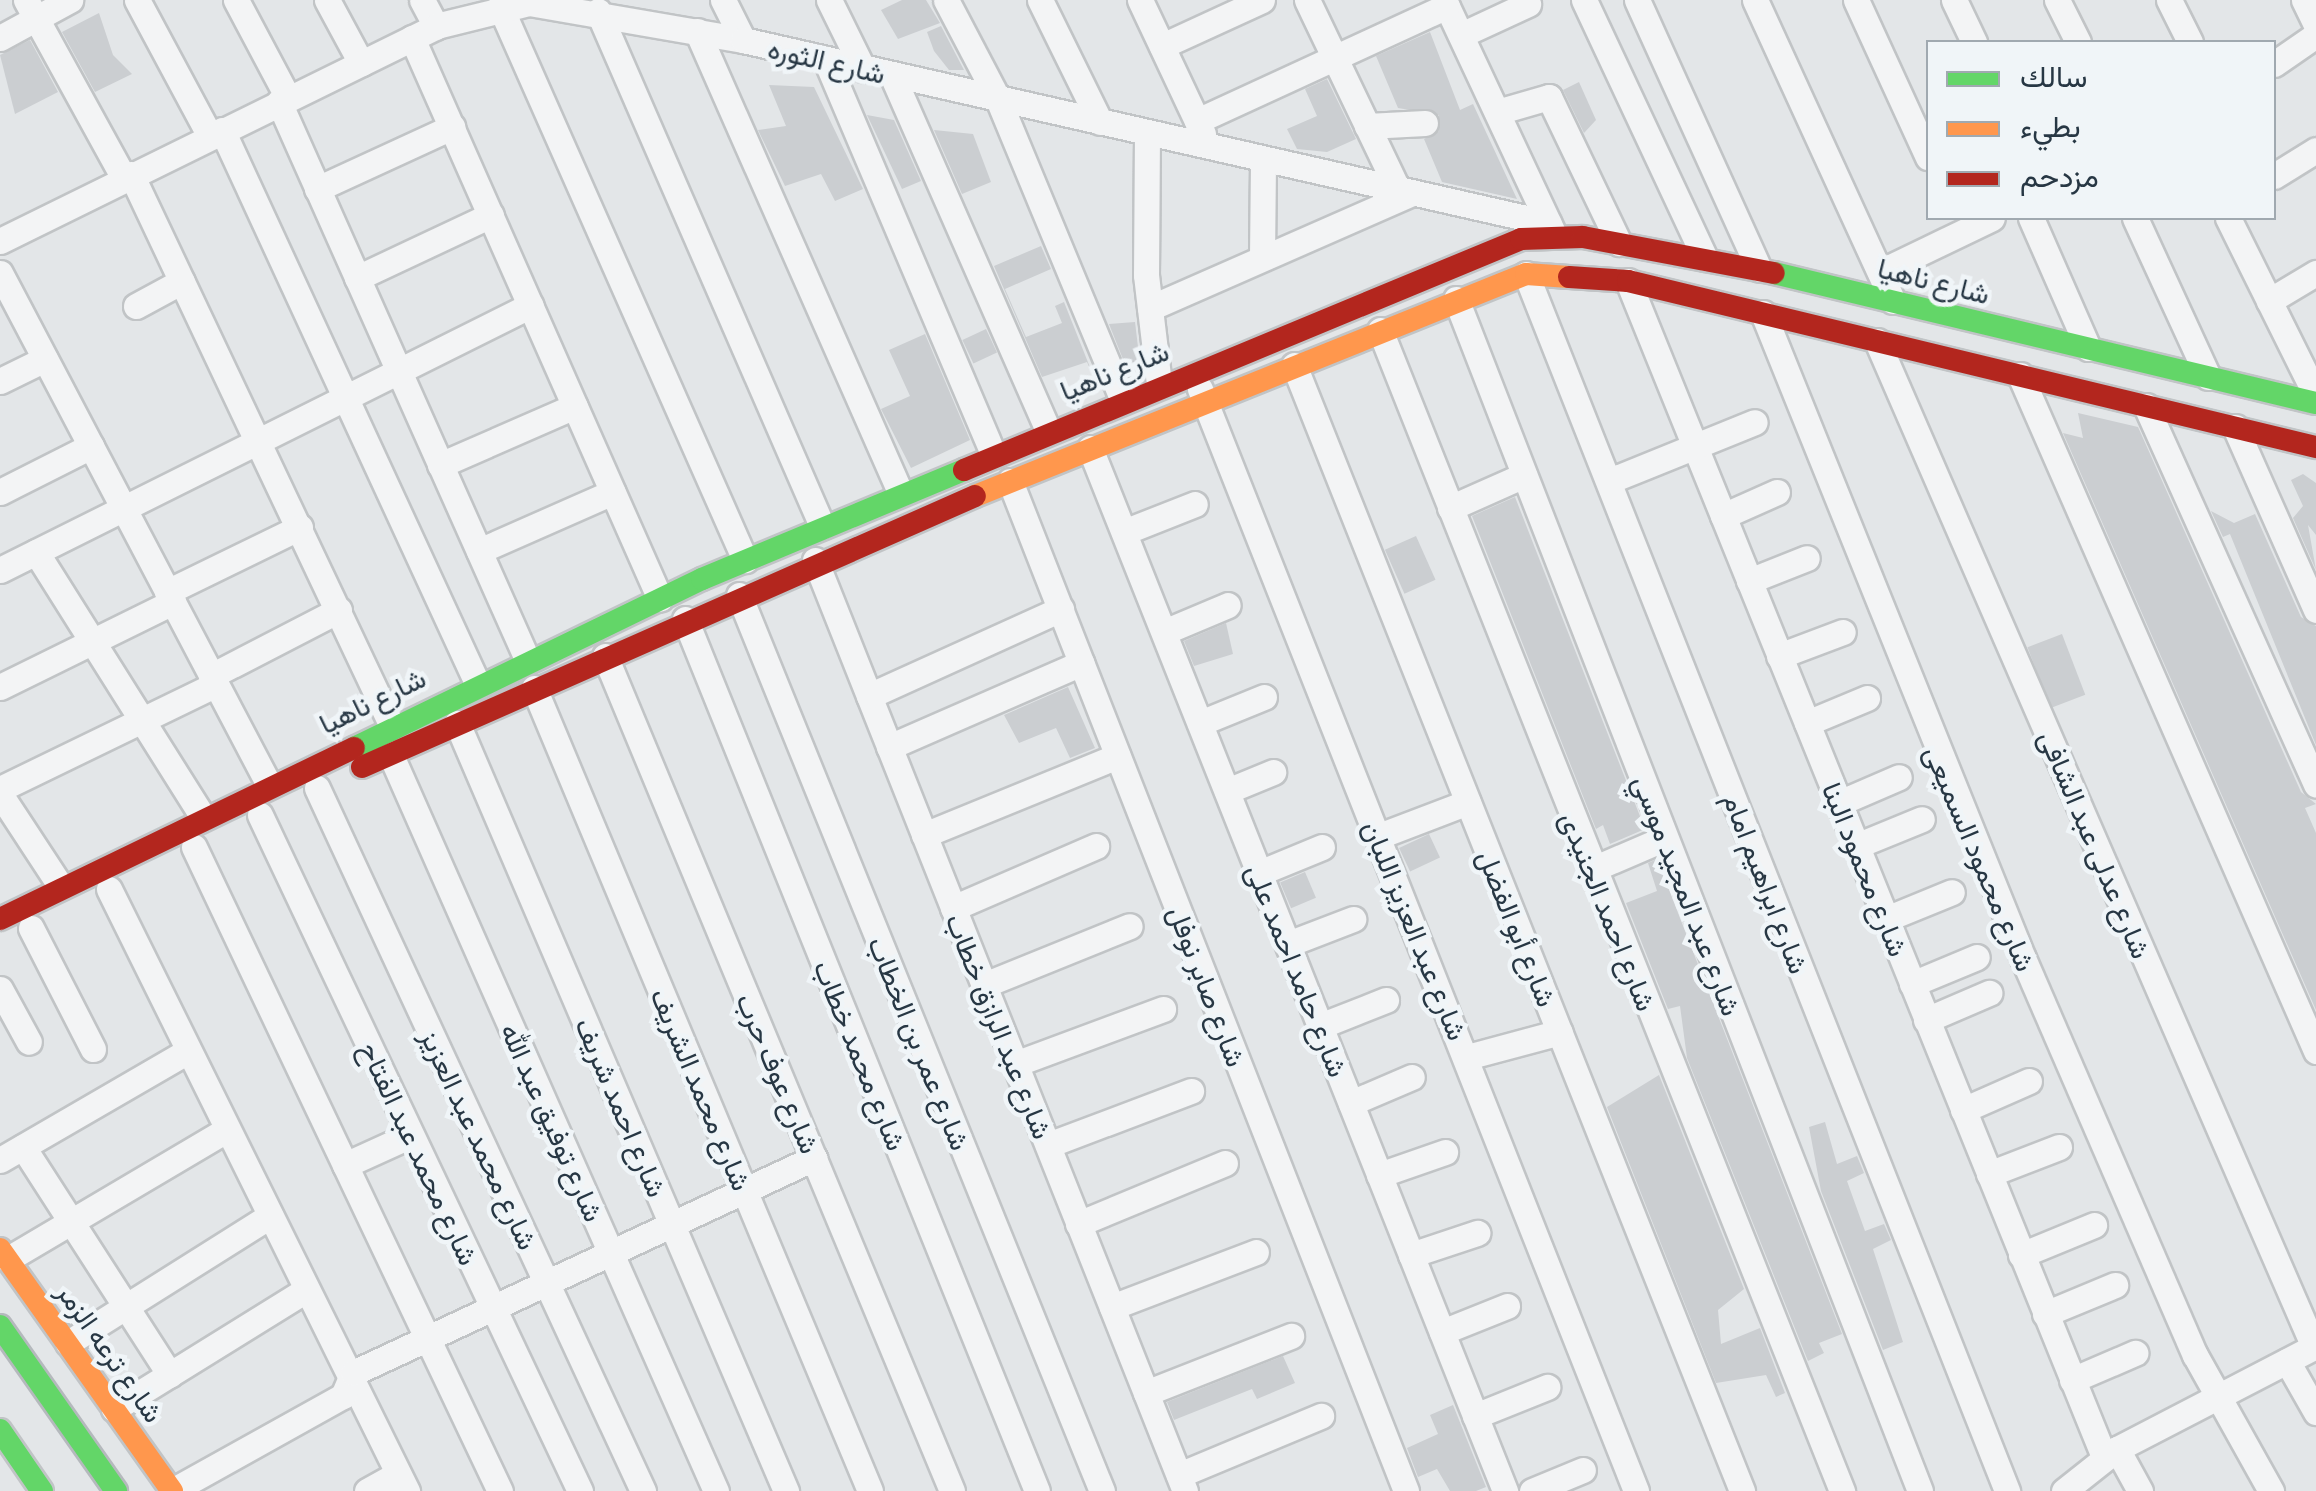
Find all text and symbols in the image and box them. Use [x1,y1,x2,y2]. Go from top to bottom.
street label: شارع الثوره [765,30,889,90]
legend [1926,40,2276,220]
text: سالك [2020,55,2087,96]
text: بطيء [2020,105,2081,146]
text: مزدحم [2020,155,2099,196]
street label: شارع ناهيا [1875,250,1993,310]
street label: شارع ناهيا [1055,333,1173,407]
street label: شارع ناهيا [313,660,431,740]
street label: شارع عدلى عبد الشافى [2033,725,2159,963]
street label: شارع محمود السميعى [1918,740,2044,976]
street label: شارع عبد المجيد موسي [1627,770,1749,1020]
street label: شارع محمود البنا [1816,777,1916,961]
street label: شارع ابراهيم امام [1717,788,1817,978]
street label: شارع احمد الجنيدى [1554,807,1664,1015]
street label: شارع عبد العزيز اللبان [1357,815,1475,1045]
street label: شارع أبو الفضل [1471,845,1565,1011]
street label: شارع حامد احمد على [1240,859,1356,1081]
street label: شارع صابر نوفل [1162,901,1254,1071]
street label: شارع عبد الرازق خطاب [939,908,1061,1144]
street label: شارع عمر بن الخطاب [862,931,978,1155]
street label: شارع محمد خطاب [808,955,914,1155]
street label: شارع محمد الشريف [644,983,760,1195]
street label: شارع عوف حرب [730,988,828,1158]
street label: شارع احمد شريف [569,1012,675,1202]
street label: شارع توفيق عبد الله [494,1018,612,1226]
street label: شارع محمد عبد العزيز [414,1024,546,1254]
street label: شارع محمد عبد الفتاح [354,1036,486,1270]
street label: شارع ترعه الزمر [51,1276,171,1428]

